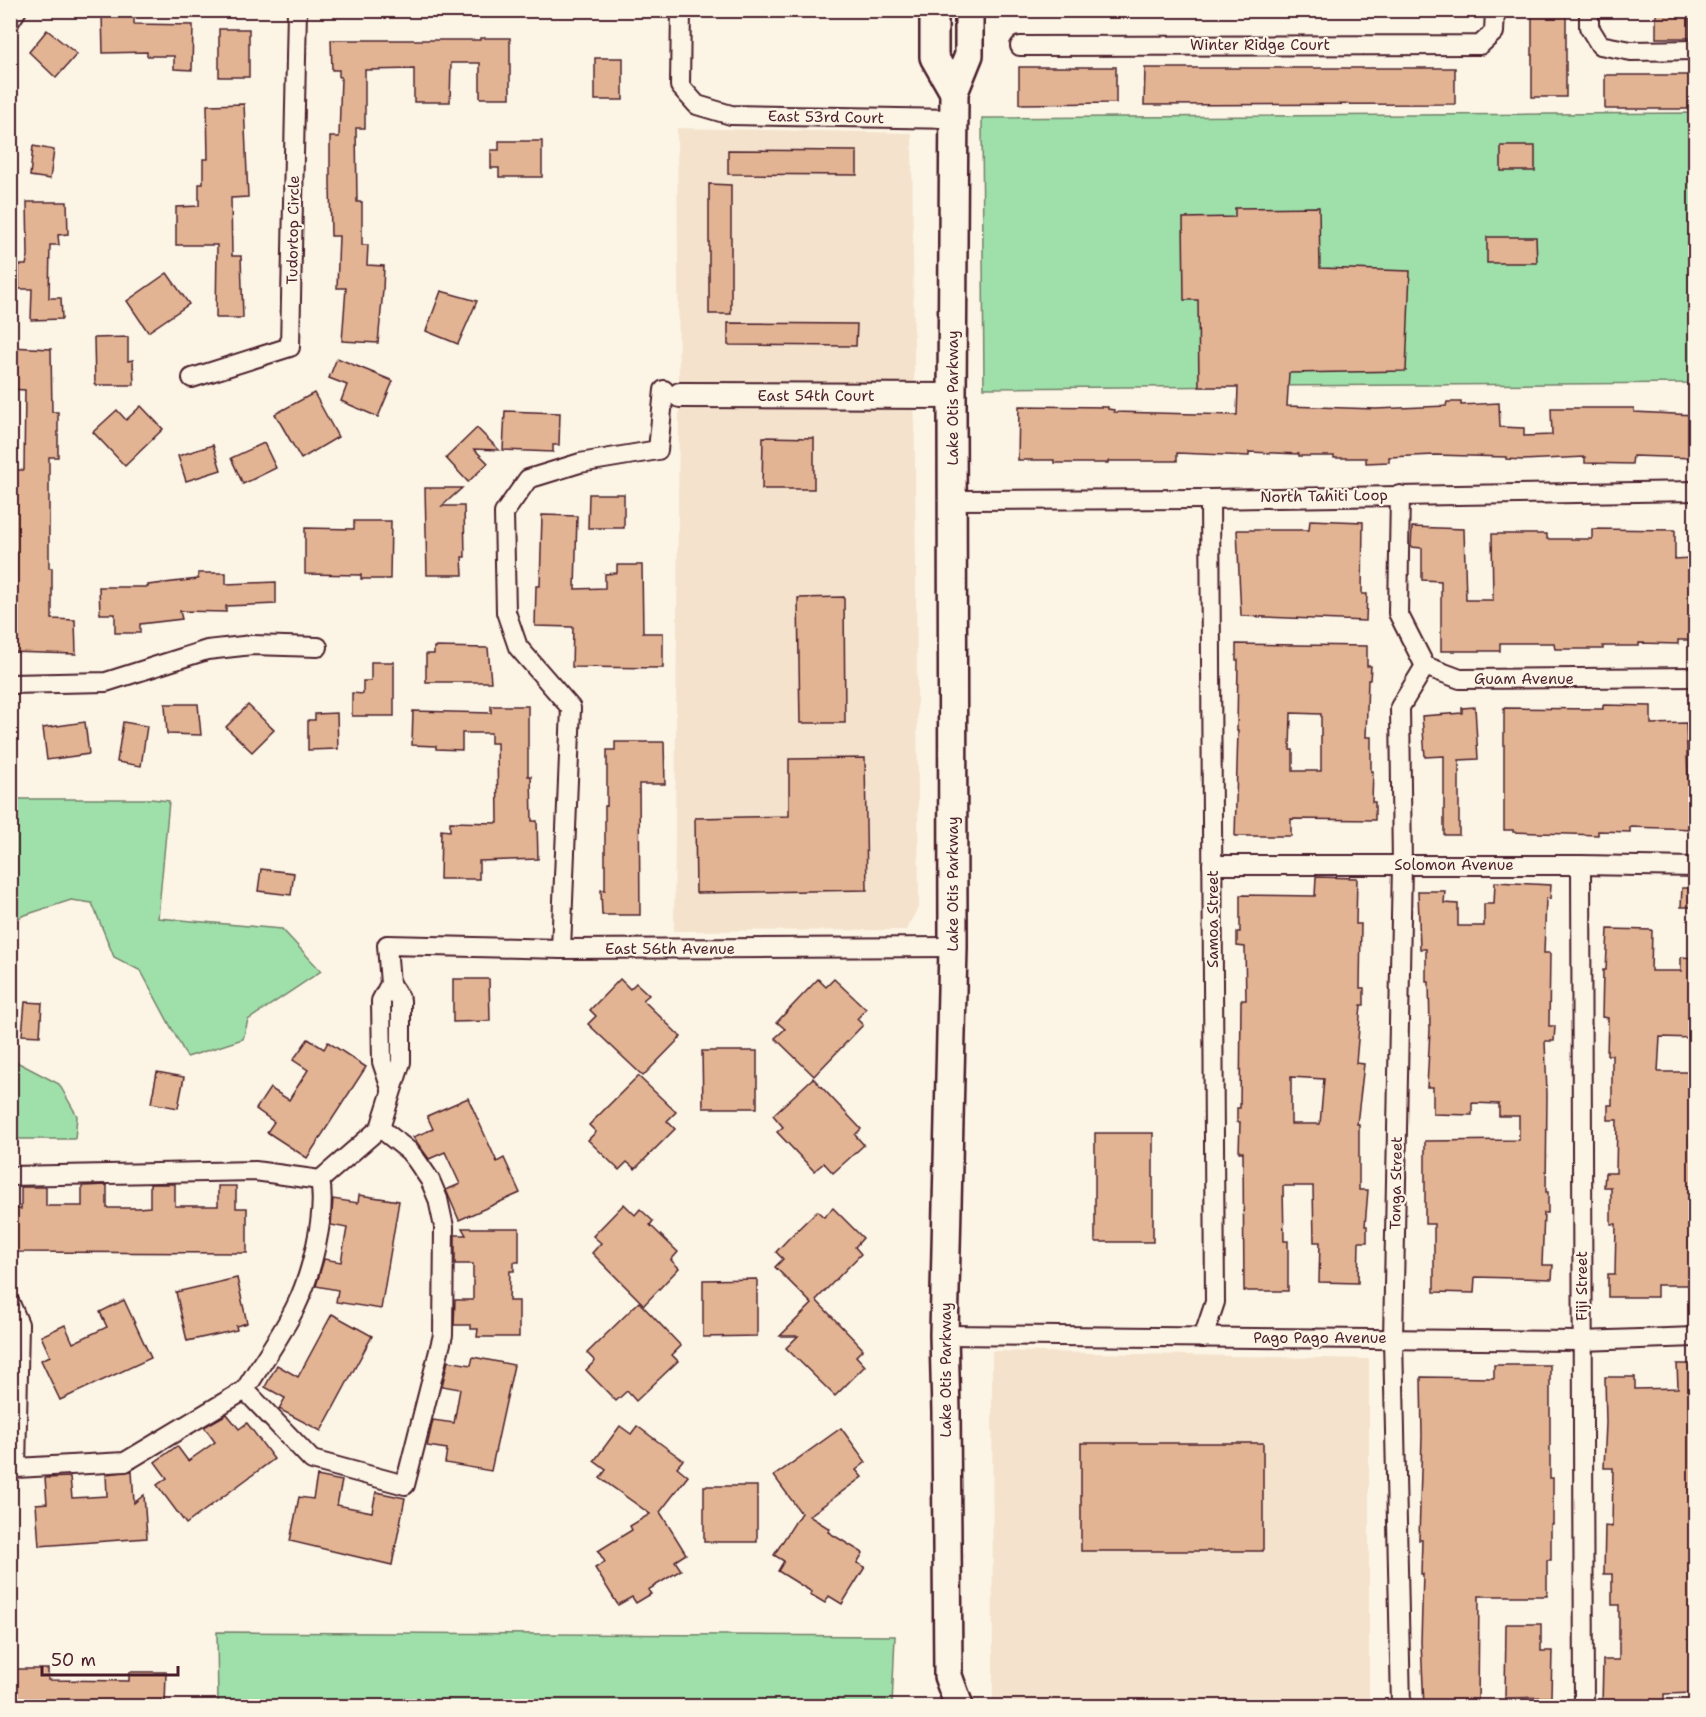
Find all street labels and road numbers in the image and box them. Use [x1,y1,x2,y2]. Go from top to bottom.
street label: Winter Ridge Court [1190,35,1330,55]
street label: East 53rd Court [768,106,884,128]
street label: Tudortop Circle [282,175,304,285]
street label: Lake Otis Parkway [943,330,963,466]
street label: East 54th Court [758,386,874,406]
street label: North Tahiti Loop [1260,485,1388,507]
street label: Guam Avenue [1474,669,1574,689]
street label: Lake Otis Parkway [943,816,963,952]
street label: Solomon Avenue [1394,855,1514,875]
street label: Samoa Street [1203,870,1223,968]
street label: East 56th Avenue [605,939,735,959]
street label: Tonga Street [1385,1136,1407,1230]
street label: Fiji Street [1572,1251,1592,1321]
street label: Lake Otis Parkway [936,1302,956,1438]
street label: Pago Pago Avenue [1253,1328,1387,1348]

